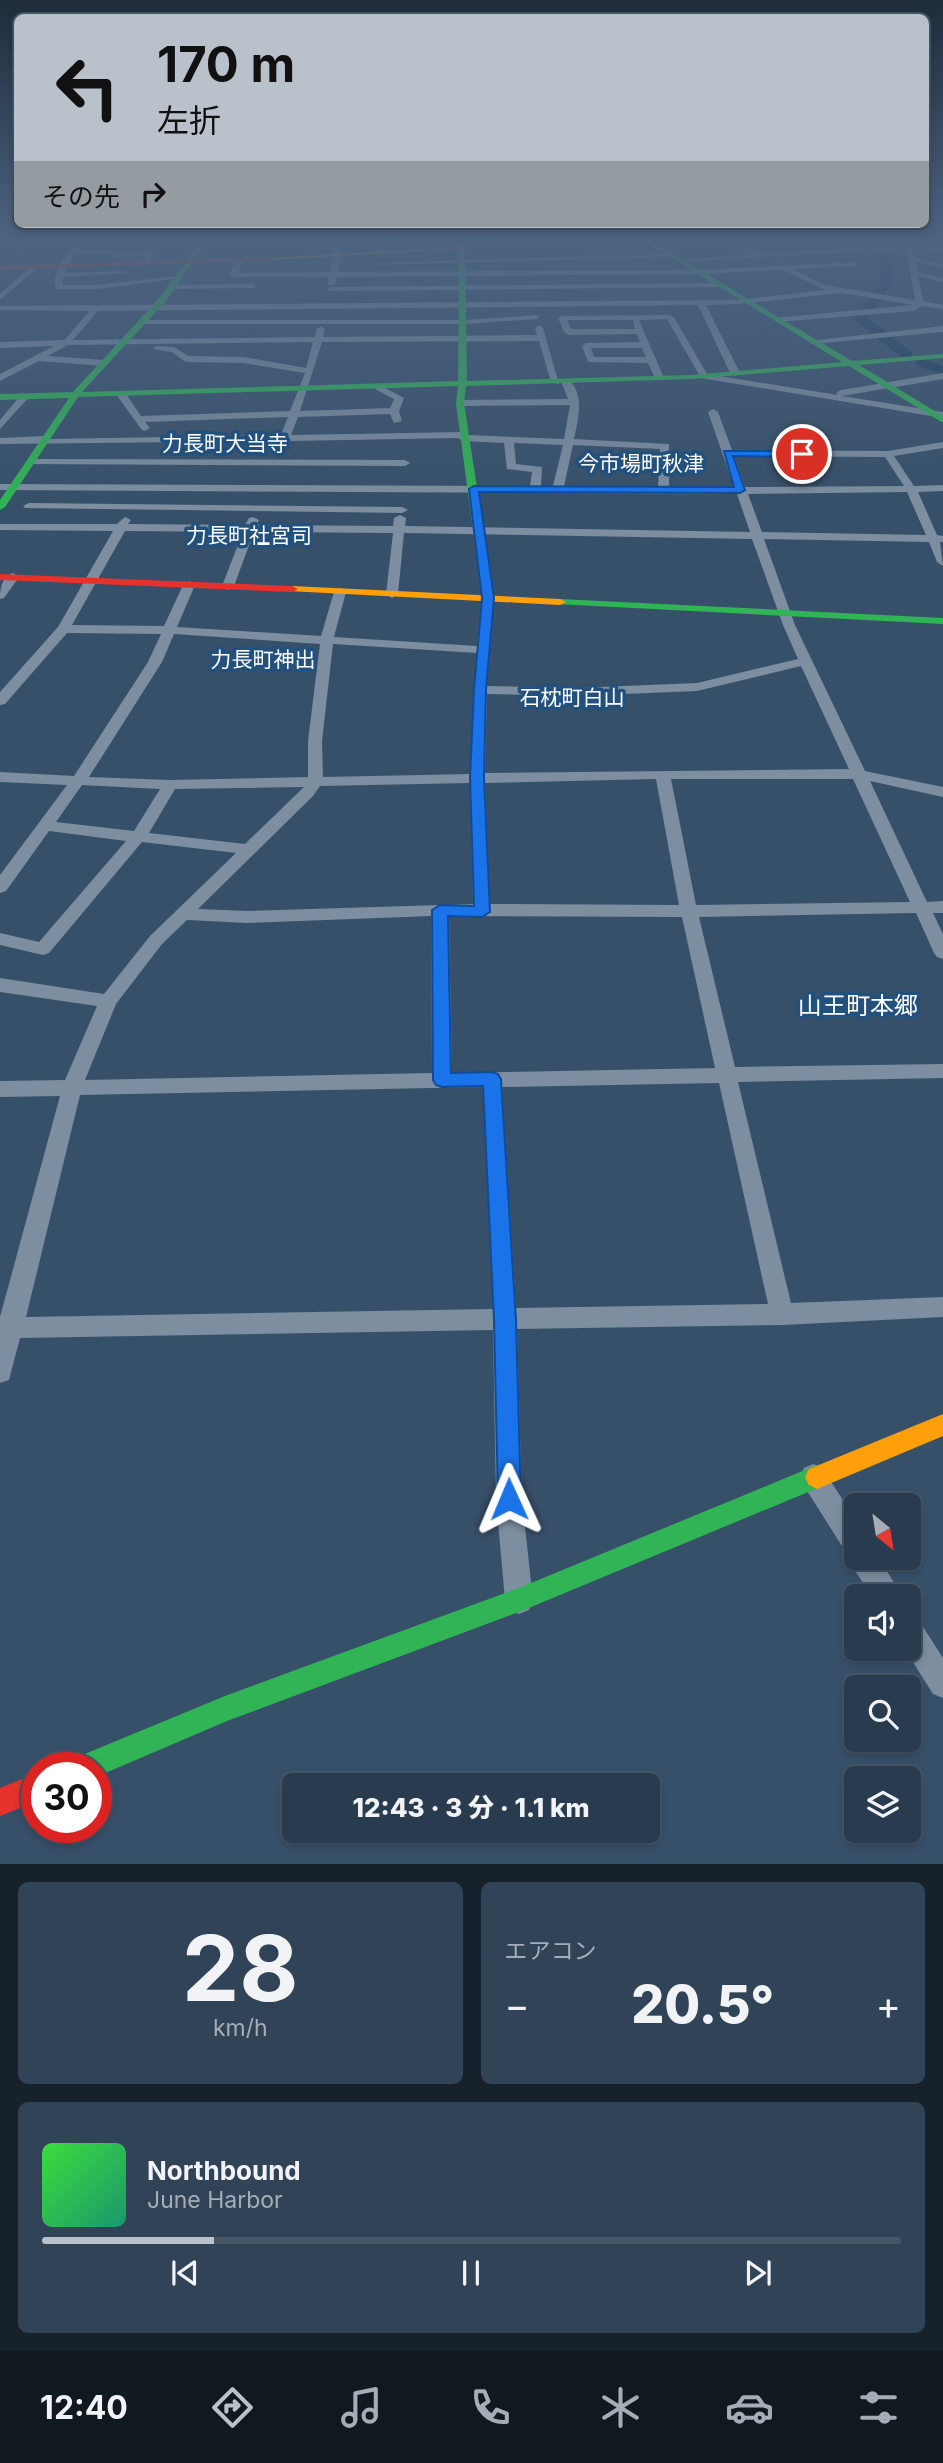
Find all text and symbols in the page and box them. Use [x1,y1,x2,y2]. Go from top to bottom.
text: 170 m [157,35,295,94]
icon: left [42,42,133,133]
text: 左折 [157,101,221,140]
icon: right [134,175,172,213]
text: その先 [42,181,120,212]
pin [772,424,832,484]
district label: 力長町大当寺 [162,431,288,456]
icon: arrive [783,435,821,473]
district label: 今市場町秋津 [578,451,704,476]
district label: 力長町社宮司 [186,523,312,548]
district label: 力長町神出 [211,647,316,672]
district label: 石枕町白山 [520,685,625,710]
district label: 山王町本郷 [798,991,918,1020]
position arrow [472,1462,546,1536]
north arrow [844,1493,920,1570]
map controls [844,1493,921,1843]
button: sound [844,1584,921,1661]
button: search [844,1675,921,1752]
speed limit sign: 30 [21,1752,112,1843]
button: layers [844,1766,921,1843]
text: 12:43 · 3 分 · 1.1 km [353,1792,589,1823]
text: 28 [182,1913,299,2023]
text: エアコン [505,1937,597,1965]
text: 20.5° [631,1973,774,2036]
text: − [505,1982,530,2028]
text: + [876,1982,901,2028]
text: km/h [213,2014,268,2042]
text: Northbound [147,2155,301,2186]
text: June Harbor [147,2186,283,2214]
icon: previous [166,2254,204,2292]
icon: pause [452,2254,490,2292]
icon: next [739,2254,777,2292]
icon: directions [208,2383,257,2432]
icon: music [337,2383,386,2432]
icon: phone [466,2383,515,2432]
icon: climate [596,2383,645,2432]
icon: car [725,2383,774,2432]
icon: filters [854,2383,903,2432]
text: 12:40 [40,2388,128,2427]

